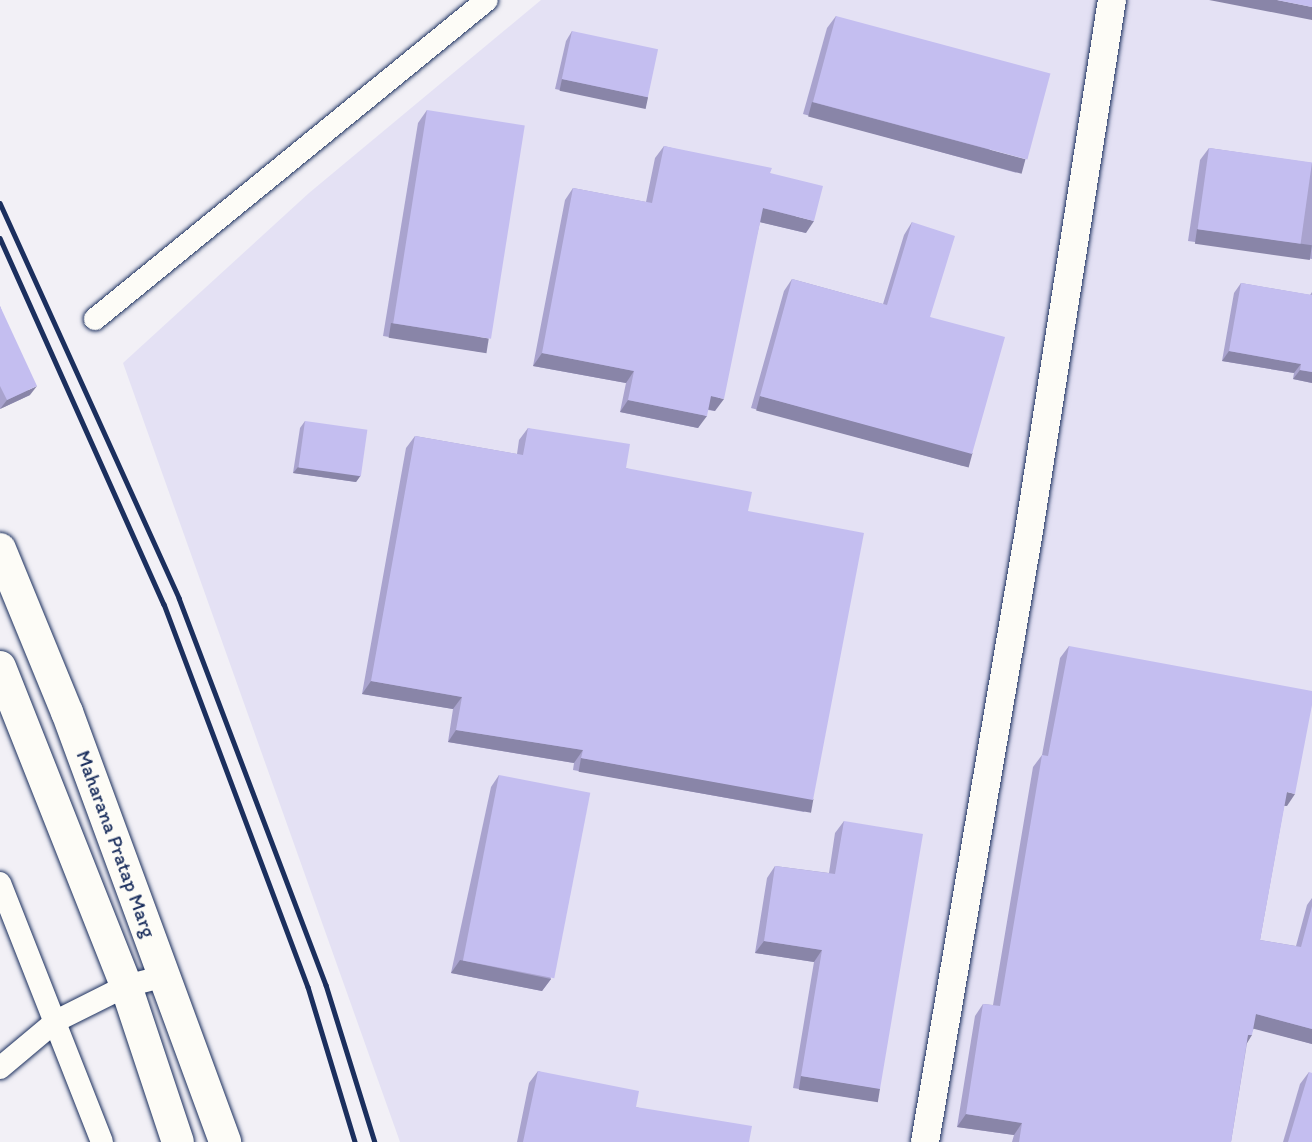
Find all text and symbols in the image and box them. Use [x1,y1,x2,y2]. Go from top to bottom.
street label: Maharana Pratap Marg [71,747,161,941]

